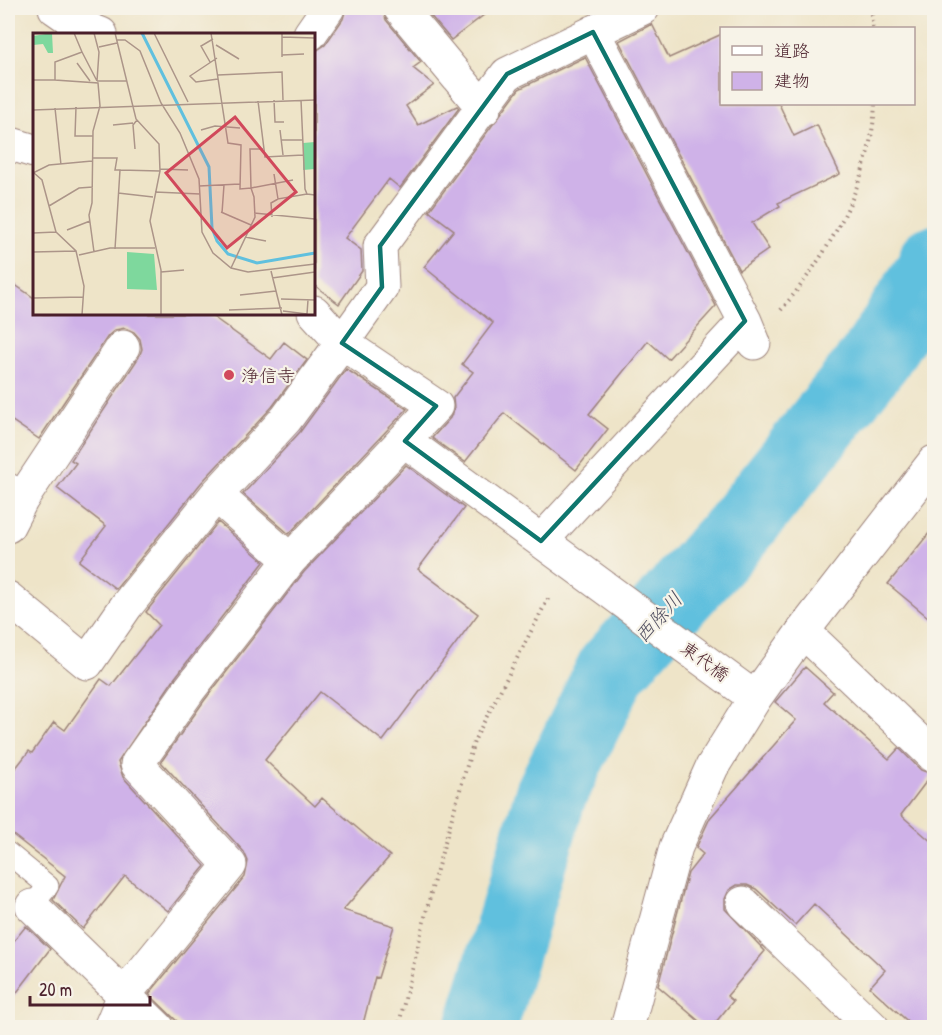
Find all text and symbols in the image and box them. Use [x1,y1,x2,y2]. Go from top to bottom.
legend [720,27,915,105]
inset map [33,33,315,315]
text: 道路 [774,38,810,63]
text: 建物 [774,68,810,93]
place label: 浄信寺 [241,363,295,388]
marker: 浄信寺 [222,368,236,382]
water label: 西除川 [628,586,688,648]
street label: 東代橋 [676,635,734,687]
scale bar [30,969,150,1007]
text: 20 m [39,977,72,1002]

